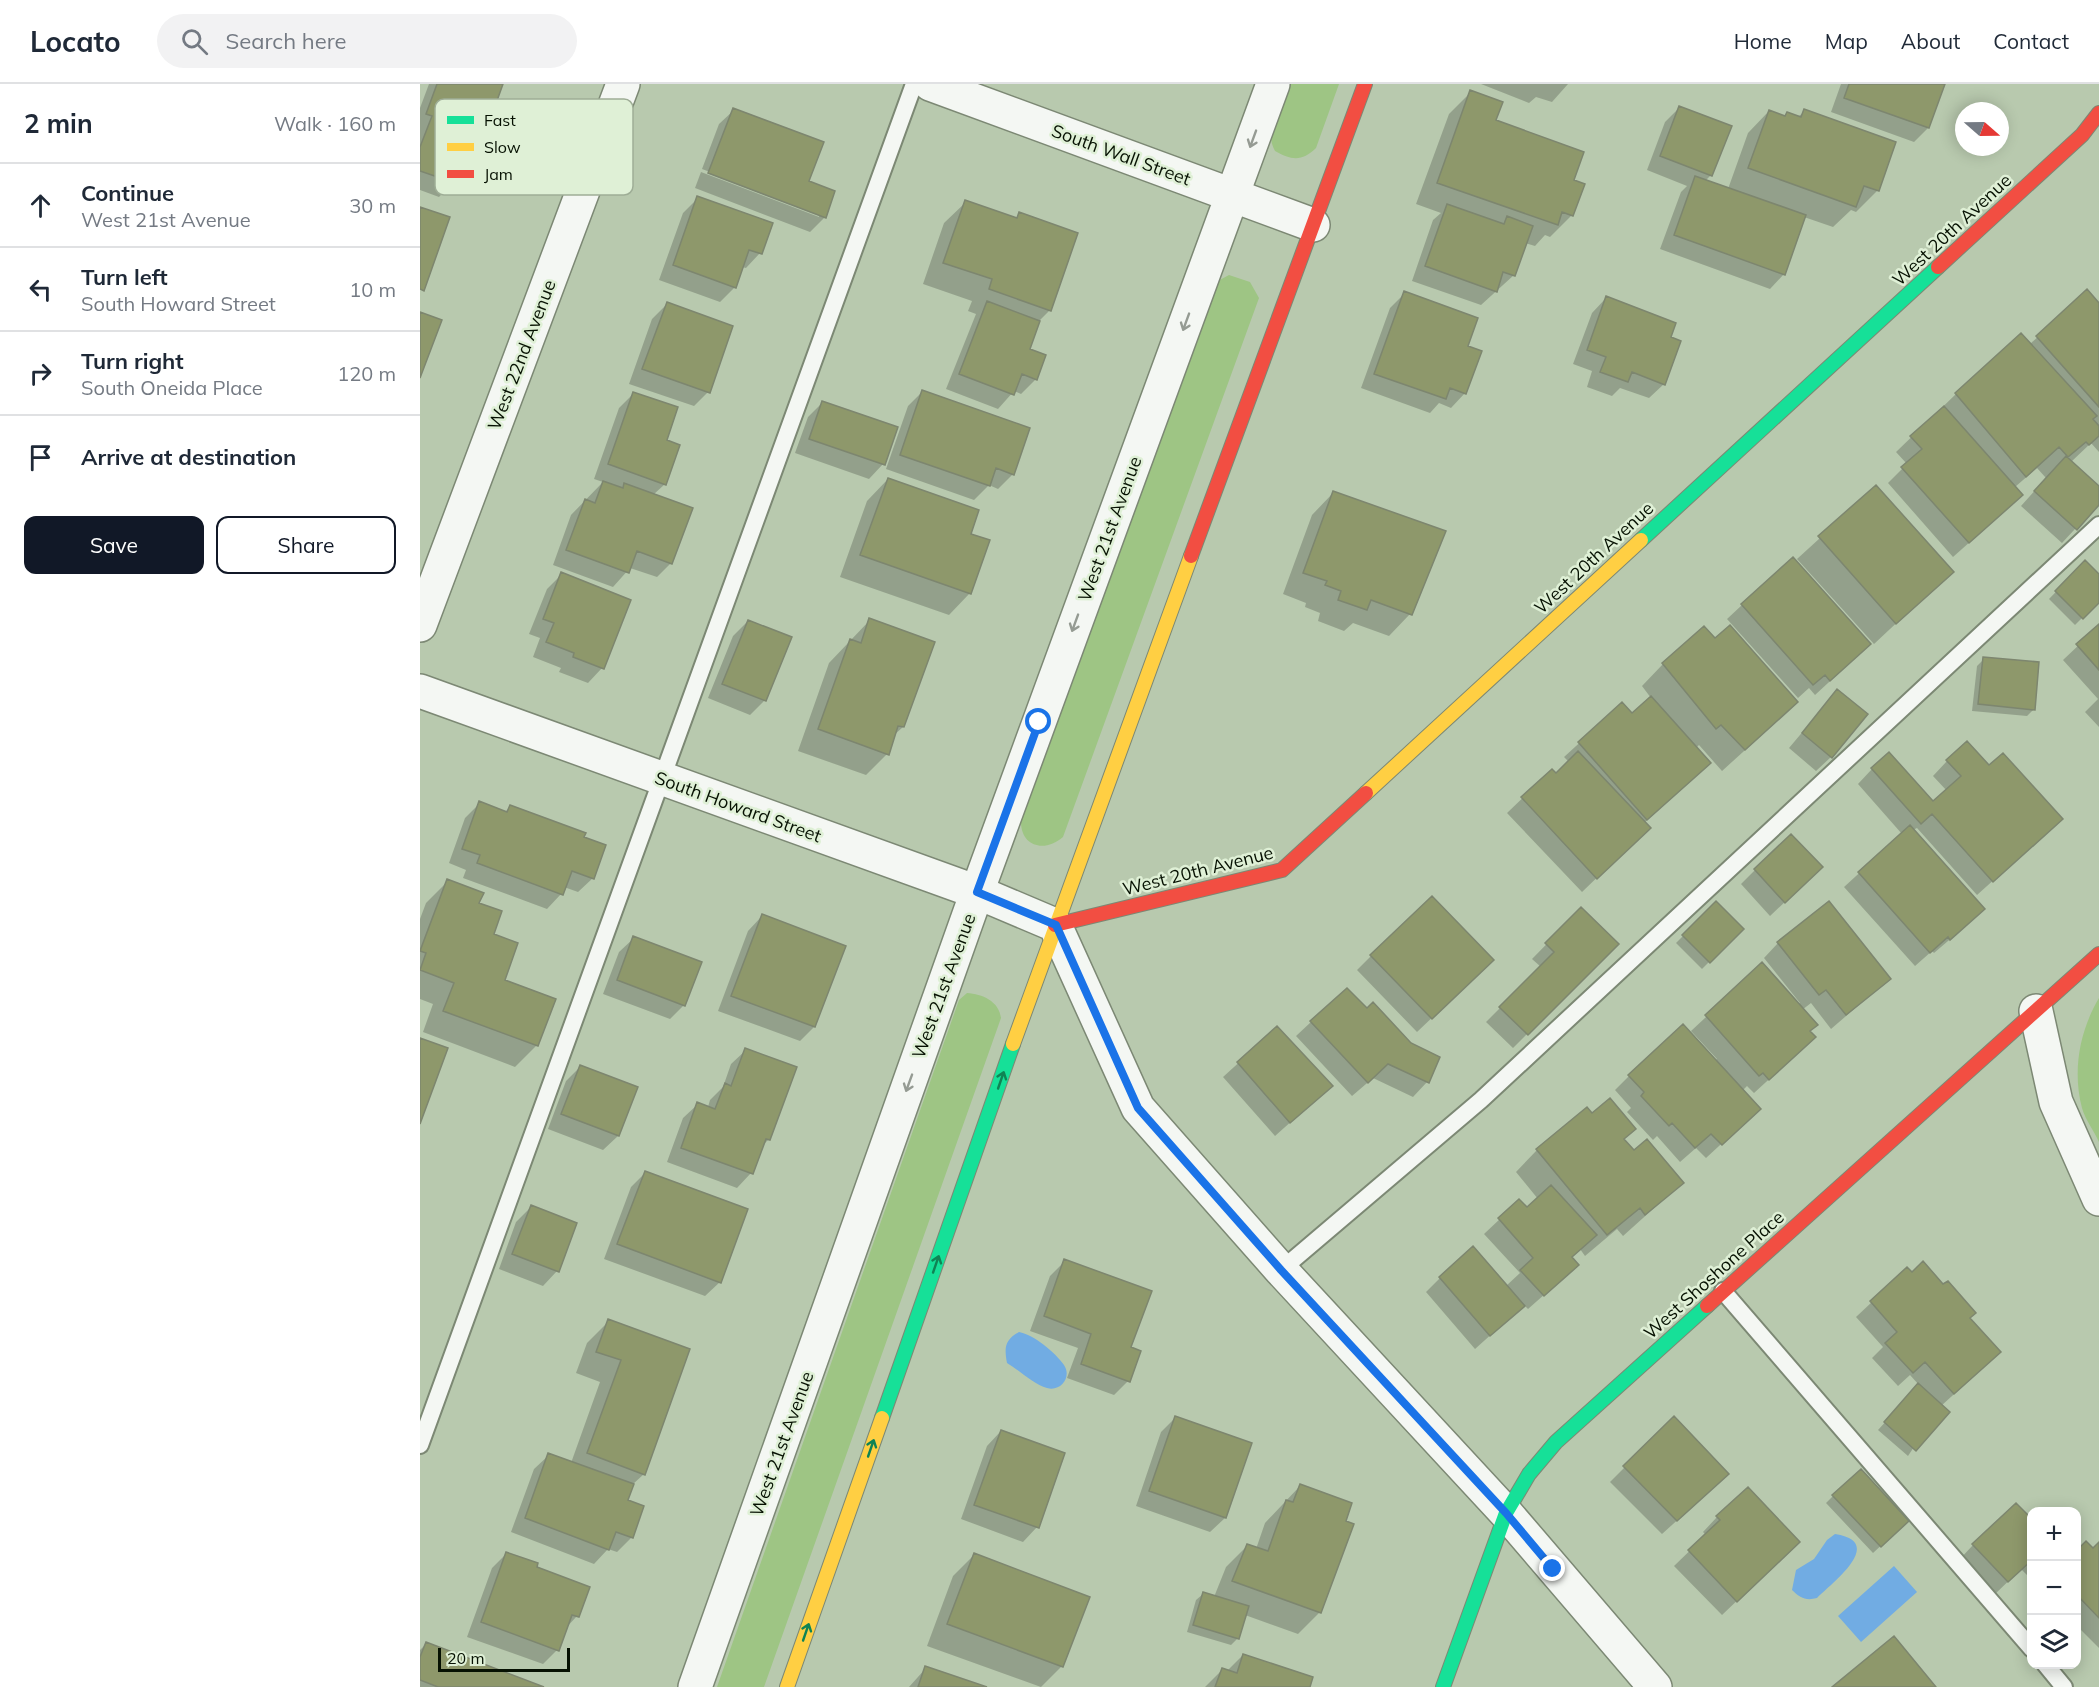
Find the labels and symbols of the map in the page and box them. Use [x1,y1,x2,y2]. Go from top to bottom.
legend [435,99,633,195]
north arrow [1955,102,2009,156]
text: Fast [484,110,516,130]
street label: South Wall Street [1049,119,1194,190]
one-way arrow [1247,129,1258,148]
text: Slow [484,137,521,157]
text: Jam [484,164,513,184]
street label: West 20th Avenue [1887,169,2016,291]
street label: West 22nd Avenue [482,277,561,433]
one-way arrow [1179,312,1190,331]
street label: West 21st Avenue [1073,453,1146,605]
street label: West 20th Avenue [1529,497,1658,619]
one-way arrow [1069,613,1080,632]
route start [1025,708,1051,734]
street label: South Howard Street [652,766,824,847]
street label: West 20th Avenue [1120,841,1276,900]
street label: West 21st Avenue [907,910,980,1062]
one-way arrow [996,1071,1007,1090]
one-way arrow [903,1073,914,1092]
street label: West Shoshone Place [1639,1206,1789,1344]
one-way arrow [931,1255,942,1274]
street label: West 21st Avenue [745,1368,818,1520]
one-way arrow [867,1439,878,1458]
route end [1539,1555,1565,1581]
one-way arrow [802,1623,813,1642]
scale bar [438,1645,570,1672]

